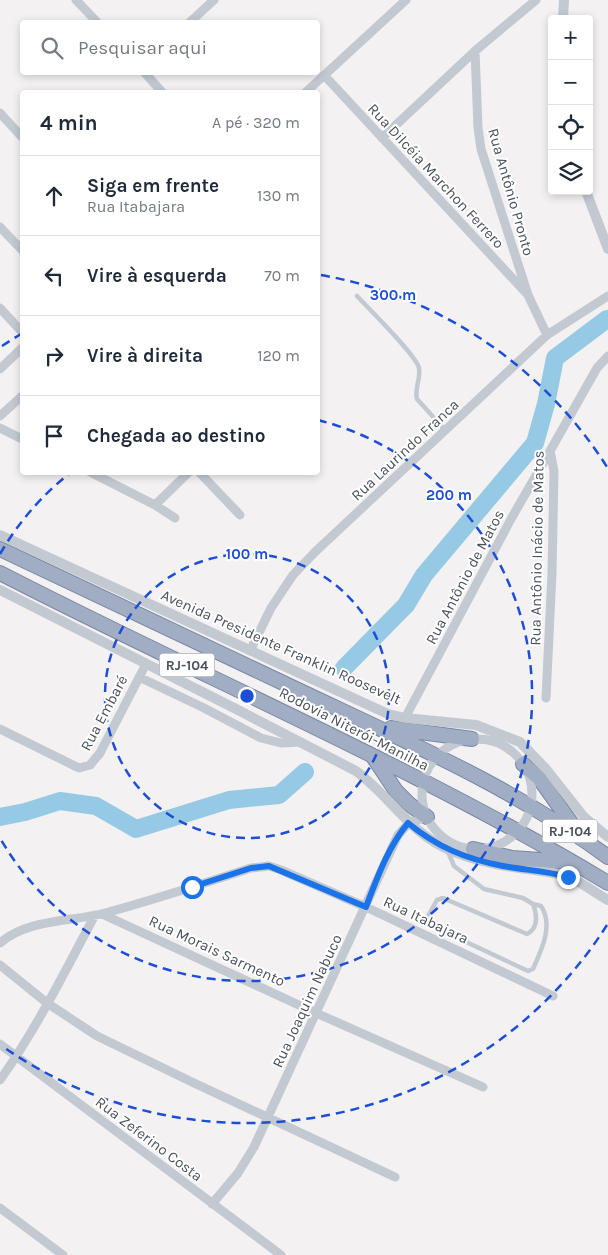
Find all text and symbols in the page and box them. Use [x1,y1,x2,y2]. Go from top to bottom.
map controls [548,15,593,195]
button: + [548,15,593,60]
search box [20,20,320,75]
icon: search [38,34,66,62]
text: Pesquisar aqui [78,37,207,59]
button: − [548,60,593,105]
street label: Rua Dilcéia Marchon Ferrero [364,100,508,252]
button: locate [548,105,593,150]
text: 4 min [40,111,98,135]
text: A pé · 320 m [212,113,300,132]
street label: Rua Antônio Pronto [484,126,538,258]
button: layers [548,150,593,195]
text: Siga em frente [87,175,219,197]
icon: ahead [40,182,68,210]
text: 130 m [257,186,300,205]
text: Rua Itabajara [87,197,185,216]
icon: left [40,262,68,290]
text: Vire à esquerda [87,265,227,287]
text: 70 m [264,266,300,285]
text: 300 m [370,286,416,304]
icon: right [40,342,68,370]
text: Vire à direita [87,345,203,367]
text: 120 m [257,346,300,365]
street label: Rua Laurindo Franca [347,395,463,505]
icon: arrive [40,422,68,450]
text: Chegada ao destino [87,425,265,447]
street label: Rua Antônio Inácio de Matos [526,450,548,646]
text: 200 m [426,486,472,504]
street label: Rua Antônio de Matos [422,507,508,647]
text: 100 m [226,545,268,563]
street label: Avenida Presidente Franklin Roosevelt [158,586,404,708]
road number: RJ-104 [160,654,214,676]
street label: Rua Embaré [77,672,131,754]
street label: Rodovia Niterói-Manilha [276,683,432,775]
centre of rings [238,687,256,705]
road number: RJ-104 [542,819,598,842]
route end [557,866,580,889]
route start [181,876,204,899]
street label: Rua Itabajara [381,892,471,948]
street label: Rua Morais Sarmento [146,912,288,990]
street label: Rua Joaquim Nabuco [268,932,346,1070]
street label: Rua Zeferino Costa [92,1093,206,1185]

